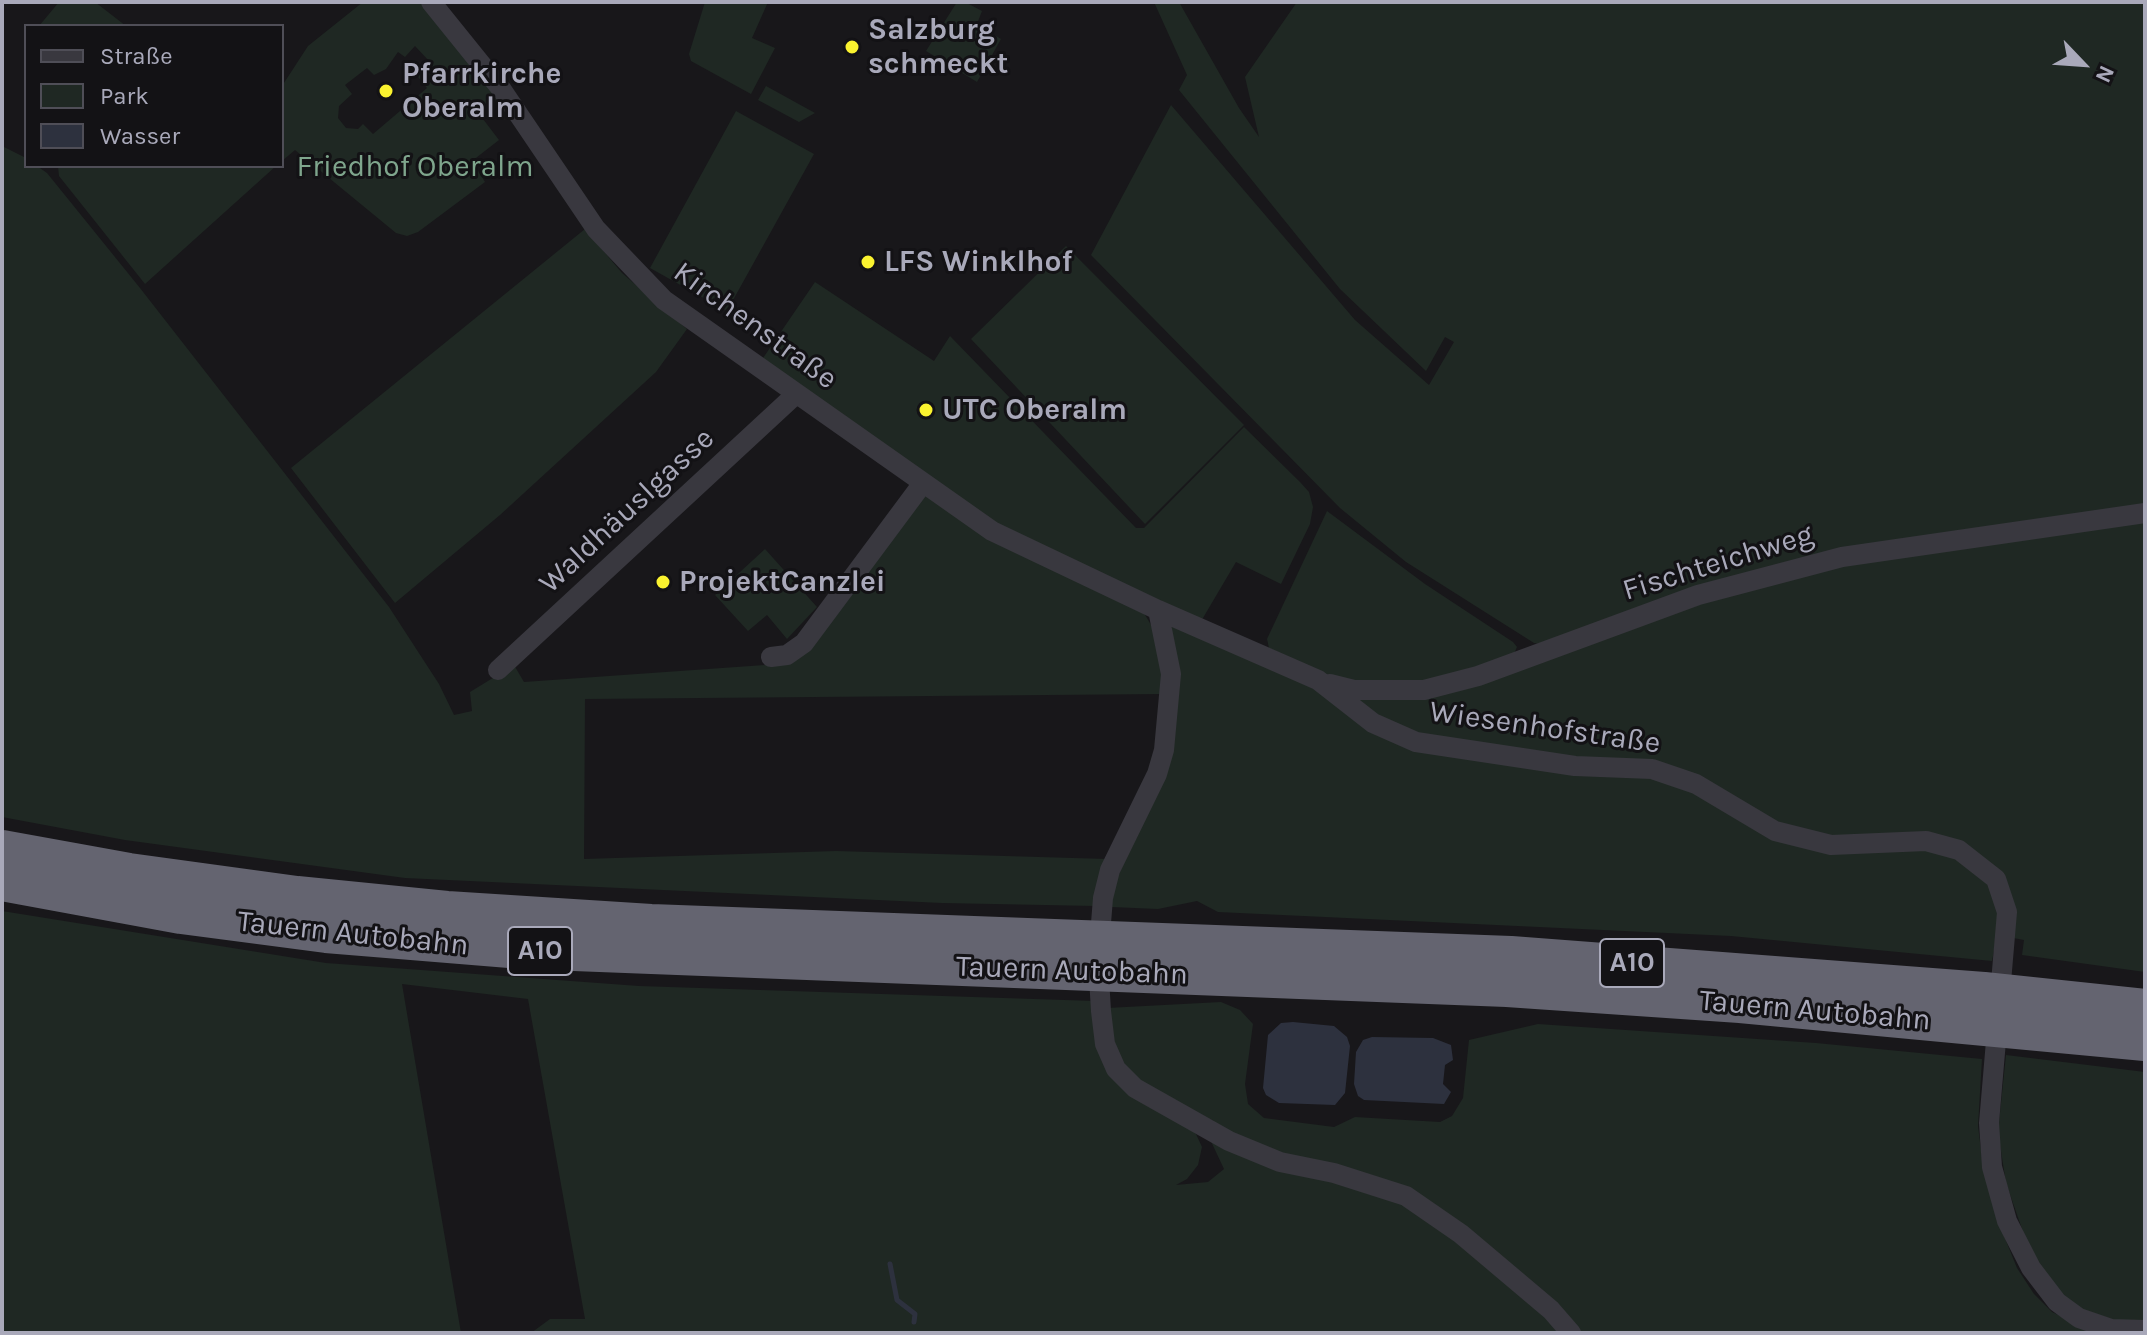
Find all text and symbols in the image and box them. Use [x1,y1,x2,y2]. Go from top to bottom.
place label: Salzburg schmeckt [868,12,1008,82]
legend [24,24,284,168]
north arrow [2043,24,2123,104]
marker: Salzburg schmeckt [843,38,861,56]
text: Straße [100,42,172,70]
place label: Pfarrkirche Oberalm [402,56,561,126]
text: N [2090,61,2120,87]
text: Park [100,82,149,110]
marker: Pfarrkirche Oberalm [377,82,395,100]
text: Wasser [100,122,180,150]
park label: Friedhof Oberalm [297,149,533,185]
place label: LFS Winklhof [884,244,1072,280]
marker: LFS Winklhof [859,253,877,271]
street label: Kirchenstraße [666,255,844,397]
place label: UTC Oberalm [942,392,1127,428]
marker: UTC Oberalm [917,401,935,419]
street label: Waldhäuslgasse [532,421,722,601]
street label: Fischteichweg [1618,517,1818,609]
place label: ProjektCanzlei [679,564,886,600]
marker: ProjektCanzlei [654,573,672,591]
street label: Wiesenhofstraße [1427,694,1663,762]
street label: Tauern Autobahn [236,904,470,964]
road number: A10 [508,927,572,975]
road number: A10 [1600,939,1664,987]
street label: Tauern Autobahn [955,949,1189,993]
street label: Tauern Autobahn [1698,983,1932,1039]

